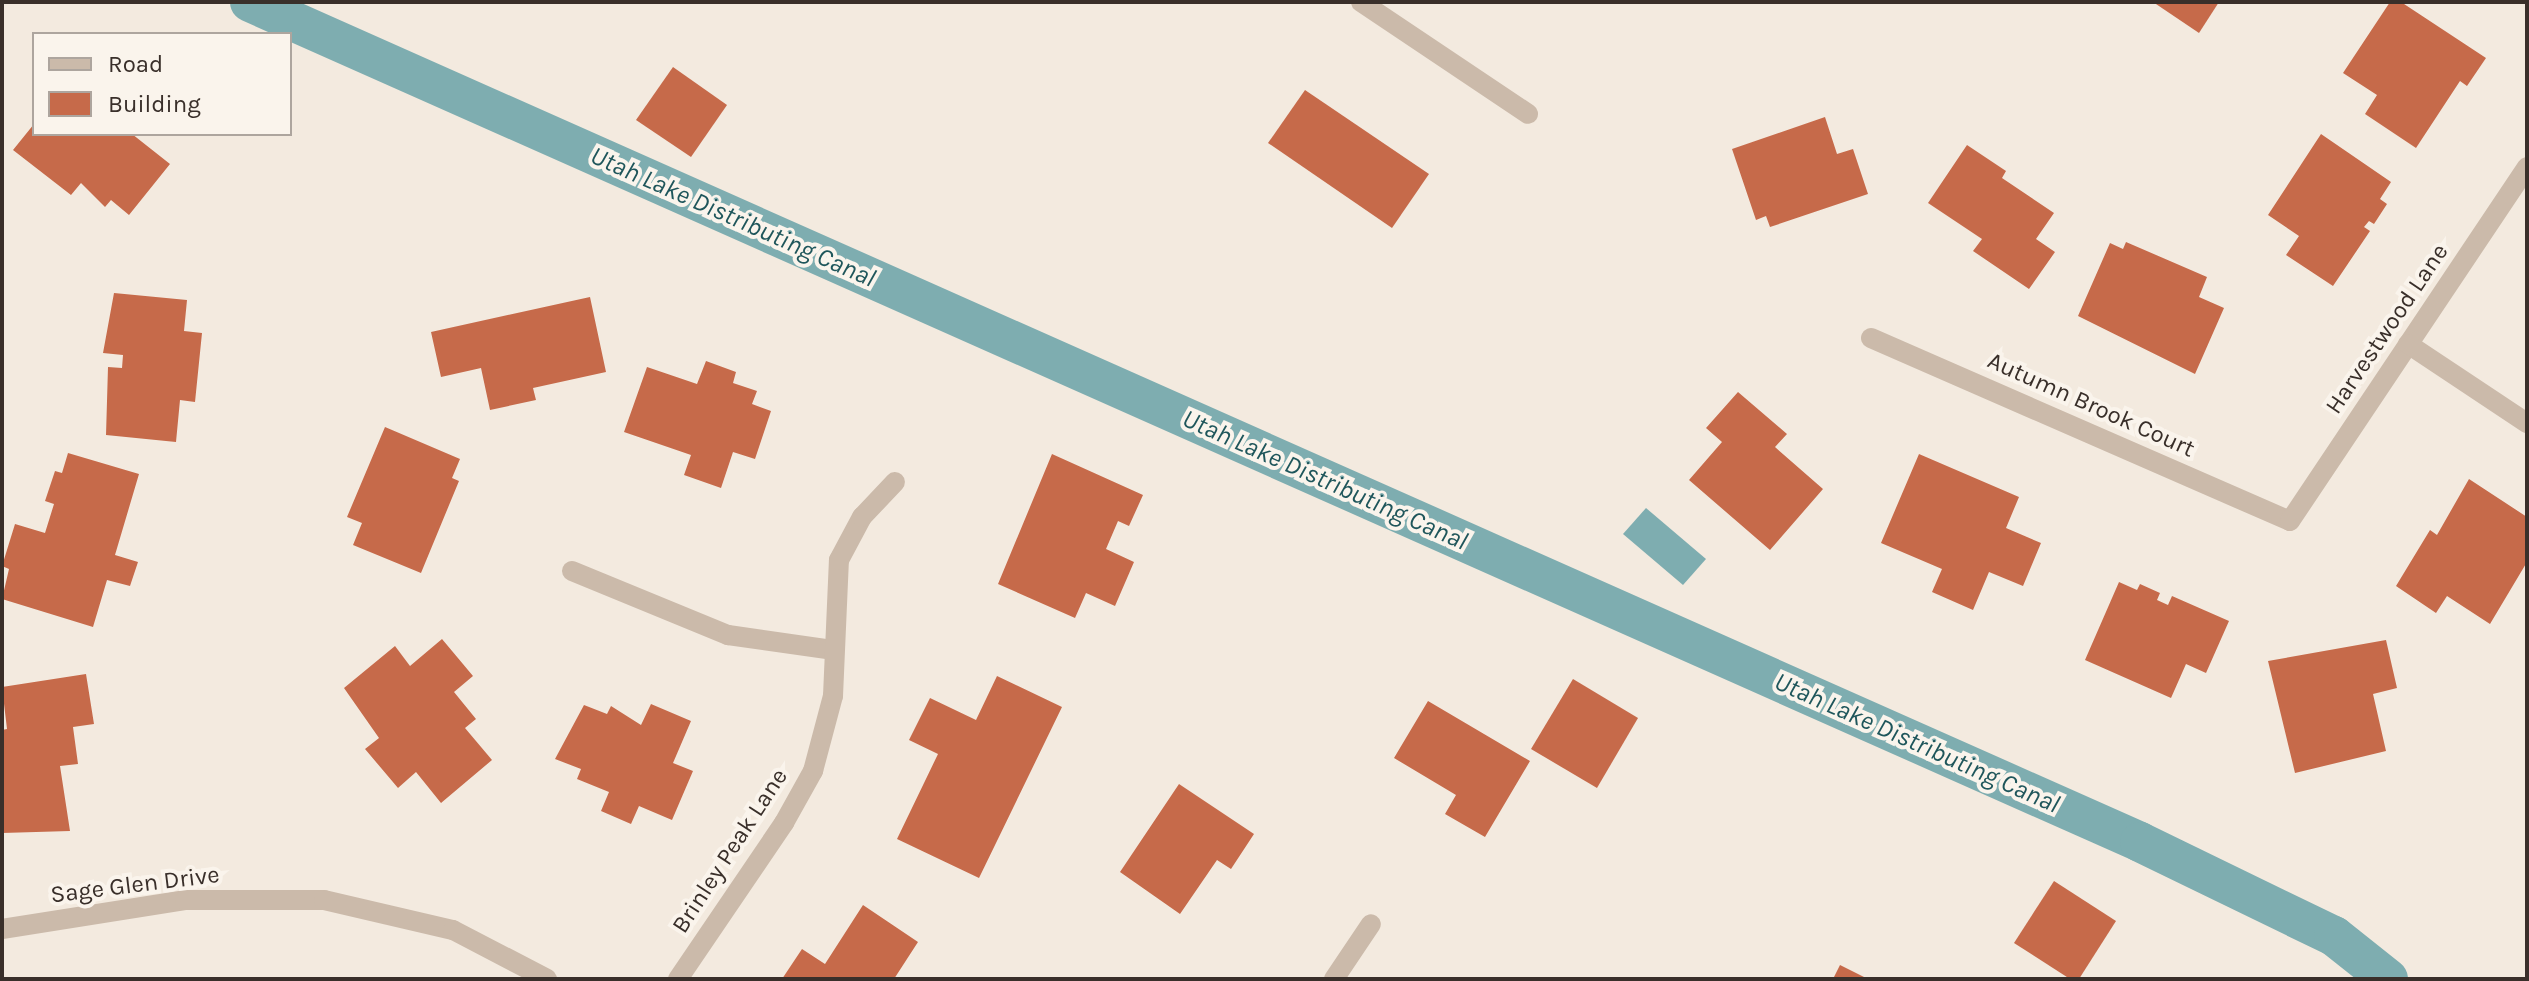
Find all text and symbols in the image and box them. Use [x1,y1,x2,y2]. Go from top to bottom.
legend [32,32,292,136]
text: Road [108,50,163,78]
text: Building [108,90,201,118]
water label: Utah Lake Distributing Canal [586,140,880,294]
street label: Harvestwood Lane [2319,239,2455,419]
street label: Autumn Brook Court [1983,346,2199,464]
water label: Utah Lake Distributing Canal [1178,403,1472,557]
water label: Utah Lake Distributing Canal [1770,666,2064,820]
street label: Brinley Peak Lane [666,763,794,939]
street label: Sage Glen Drive [49,860,221,910]

